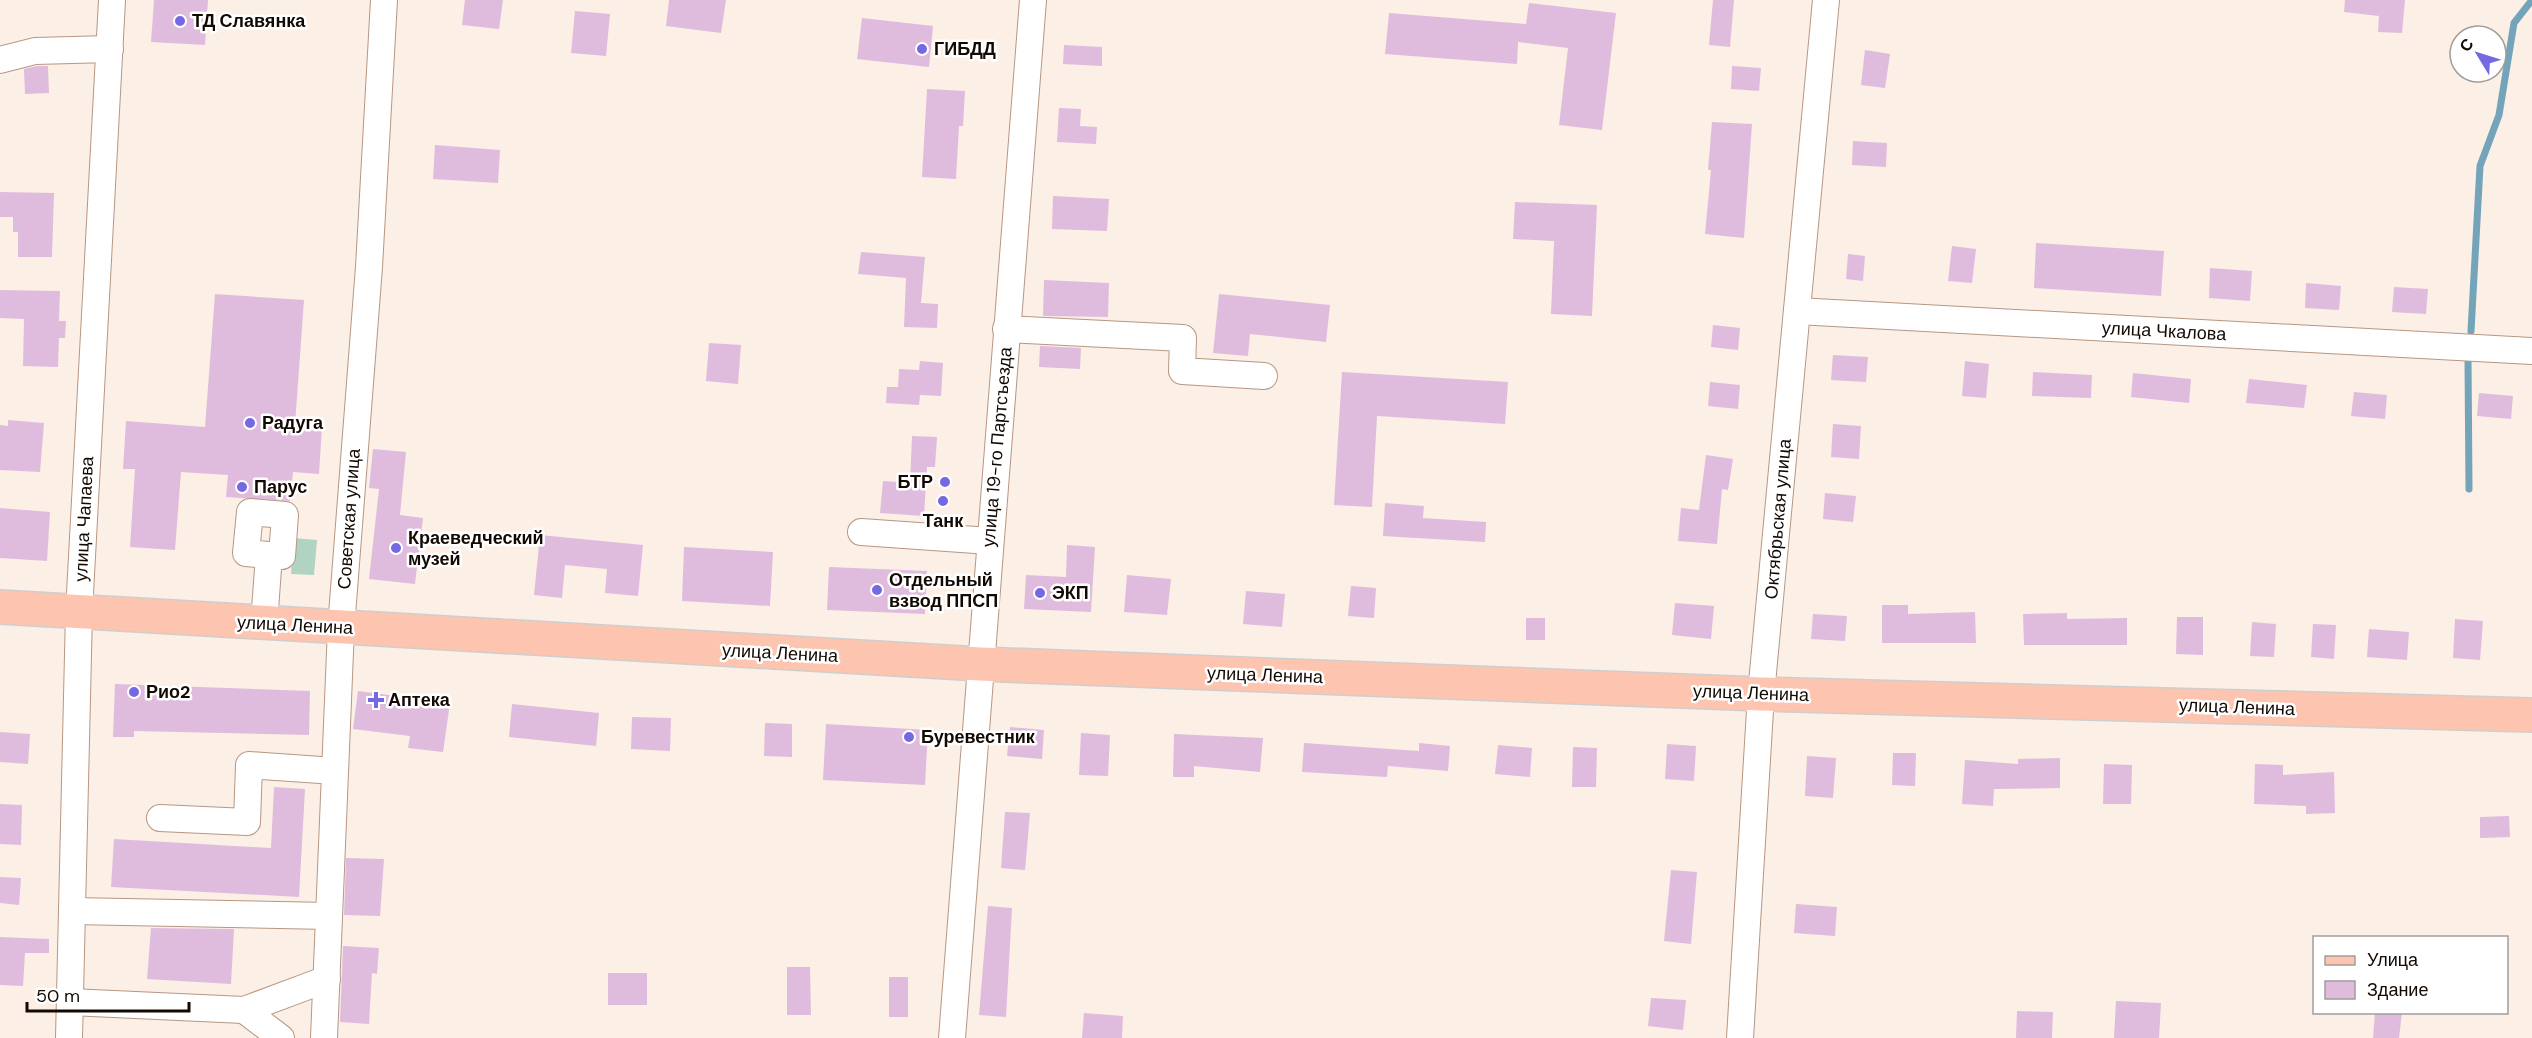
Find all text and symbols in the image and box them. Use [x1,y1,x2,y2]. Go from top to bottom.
place label: ТД Славянка [192,9,306,33]
marker: ТД Славянка [173,14,187,28]
north arrow [2448,24,2508,84]
text: С [2455,34,2479,56]
place label: ГИБДД [934,37,996,61]
marker: ГИБДД [915,42,929,56]
street label: улица Чкалова [2101,316,2228,346]
street label: улица 19-го Партсъезда [976,345,1018,548]
place label: Радуга [262,411,324,435]
marker: Радуга [243,416,257,430]
street label: Октябрьская улица [1759,437,1797,600]
street label: Советская улица [332,447,366,590]
street label: улица Чапаева [69,455,99,582]
place label: БТР [898,470,933,494]
place label: Парус [254,475,307,499]
marker: БТР [938,475,952,489]
marker: Парус [235,480,249,494]
marker: Танк [936,494,950,508]
place label: Танк [923,509,964,533]
place label: Краеведческий музей [408,526,544,571]
marker: Краеведческий музей [389,541,403,555]
place label: Отдельный взвод ППСП [889,568,998,613]
place label: ЭКП [1052,581,1089,605]
marker: Отдельный взвод ППСП [870,583,884,597]
marker: ЭКП [1033,586,1047,600]
street label: улица Ленина [236,610,355,640]
street label: улица Ленина [721,638,840,668]
street label: улица Ленина [1207,661,1324,689]
street label: улица Ленина [1693,679,1810,707]
place label: Рио2 [146,680,190,704]
marker: Рио2 [127,685,141,699]
place label: Аптека [388,688,451,712]
marker: Аптека [369,693,383,707]
street label: улица Ленина [2179,693,2296,721]
place label: Буревестник [921,725,1036,749]
marker: Буревестник [902,730,916,744]
legend [2313,936,2508,1014]
text: Улица [2367,948,2419,972]
scale bar [27,975,189,1013]
text: Здание [2367,978,2428,1002]
text: 50 m [36,984,80,1008]

